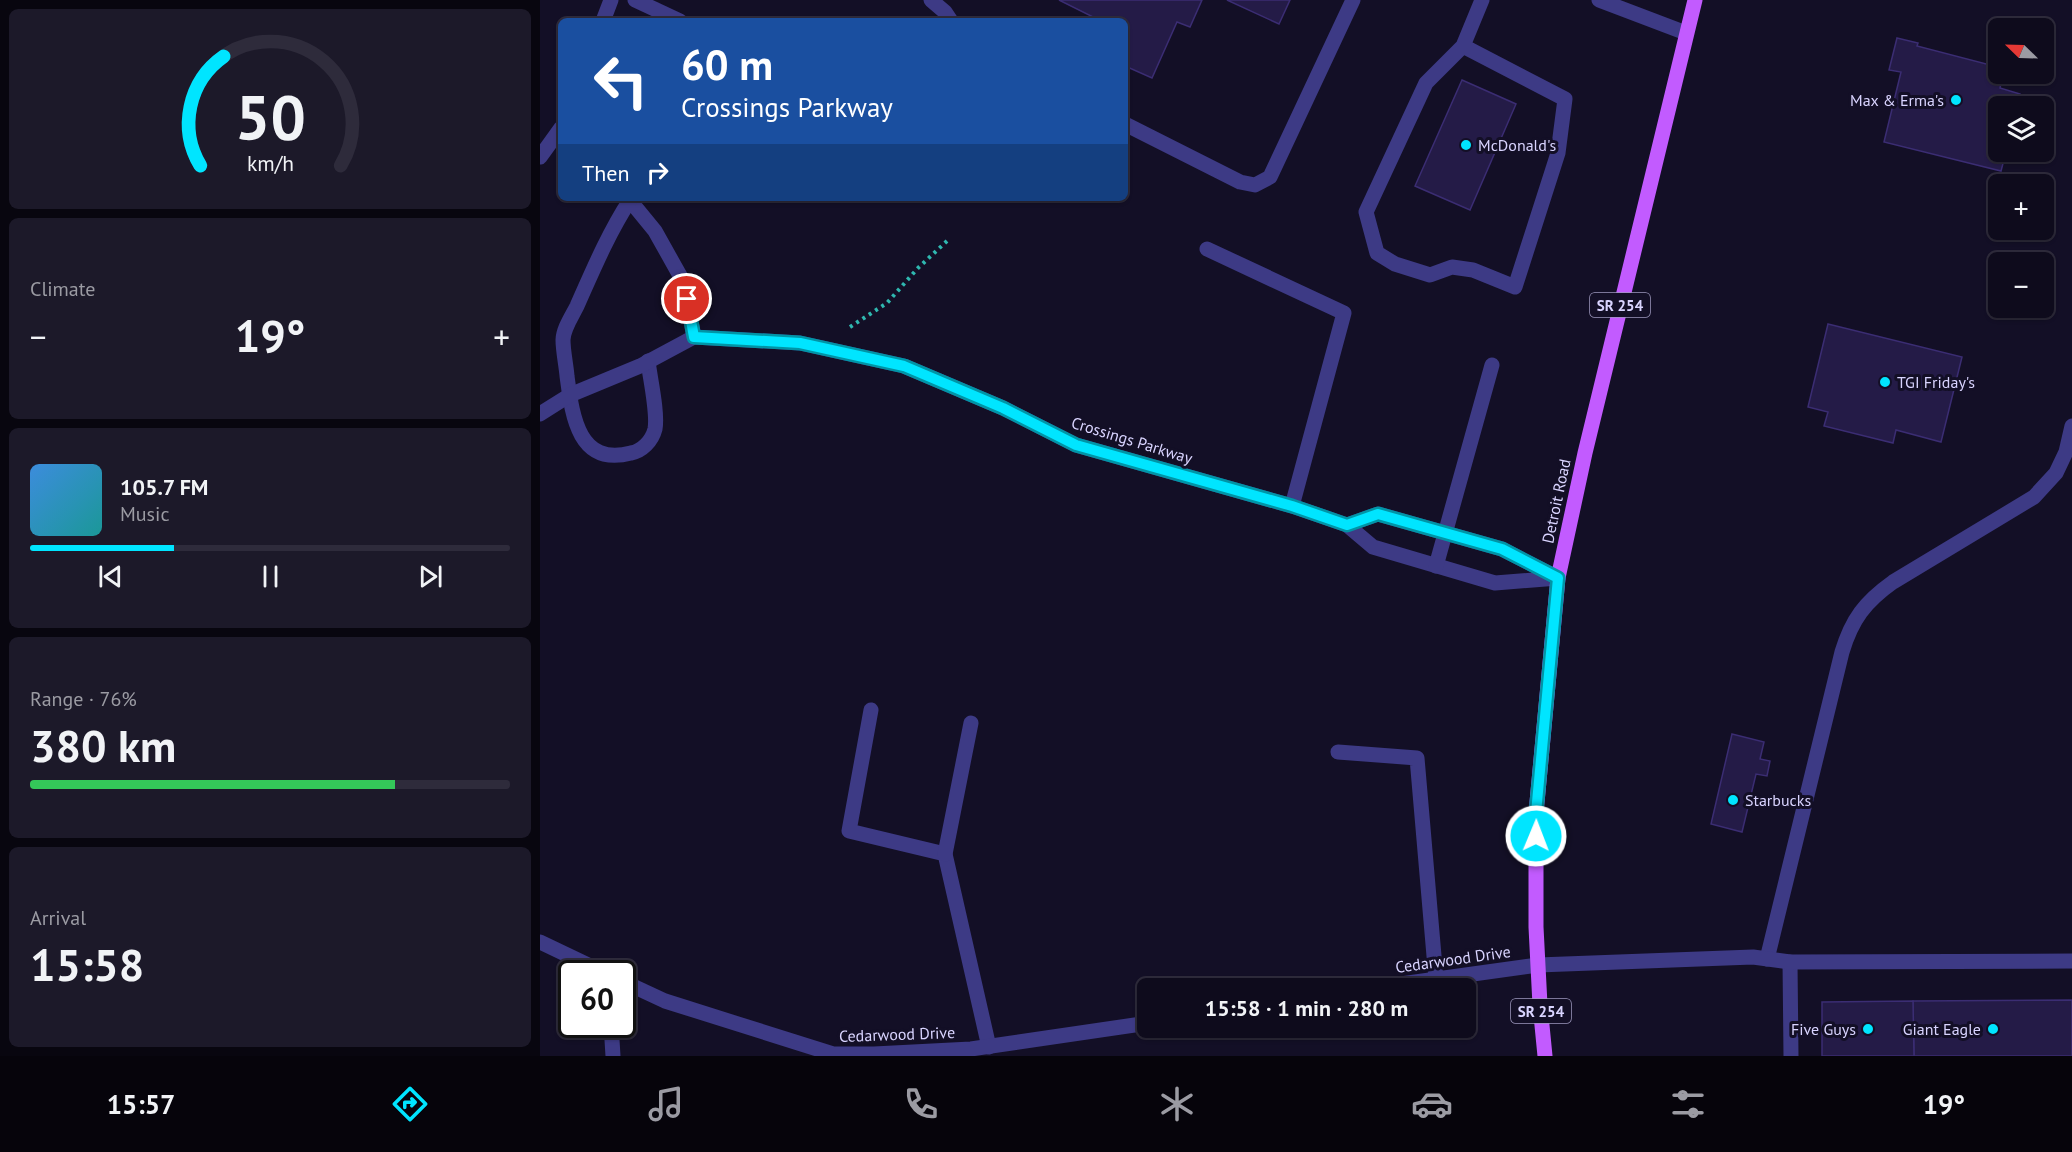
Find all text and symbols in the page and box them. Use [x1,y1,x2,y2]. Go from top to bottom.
north arrow [1988,18,2054,84]
map controls [1988,18,2054,318]
text: 60 m [681,37,773,92]
icon: left [582,42,660,120]
text: 50 [235,76,305,157]
text: Crossings Parkway [681,90,893,124]
place label: Max & Erma's [1850,90,1944,110]
marker: Max & Erma's [1949,93,1963,107]
button: layers [1988,96,2054,162]
place label: McDonald's [1478,135,1556,155]
marker: McDonald's [1459,138,1473,152]
text: km/h [246,150,293,178]
icon: right [641,156,674,189]
text: Then [582,159,629,187]
button: + [1988,174,2054,240]
button: − [1988,252,2054,318]
pin [661,273,712,324]
text: Climate [30,276,96,302]
icon: arrive [670,282,703,315]
road number: SR 254 [1590,293,1650,317]
text: 19° [235,306,305,364]
text: − [30,315,47,358]
text: + [493,315,510,358]
place label: TGI Friday's [1897,372,1975,392]
marker: TGI Friday's [1878,375,1892,389]
street label: Crossings Parkway [1069,412,1195,468]
street label: Detroit Road [1537,457,1575,545]
text: 105.7 FM [120,473,208,501]
text: Music [120,501,169,527]
icon: previous [94,560,127,593]
icon: pause [254,560,287,593]
icon: next [414,560,447,593]
text: Range · 76% [30,686,137,712]
text: 380 km [30,716,176,774]
place label: Starbucks [1745,790,1811,810]
marker: Starbucks [1726,793,1740,807]
position arrow [1504,804,1568,868]
text: Arrival [30,905,86,931]
text: 15:58 [30,935,144,993]
street label: Cedarwood Drive [1394,941,1512,977]
speed limit sign: 60 [558,960,636,1038]
text: 15:58 · 1 min · 280 m [1205,994,1408,1022]
road number: SR 254 [1511,999,1571,1023]
place label: Five Guys [1791,1019,1856,1039]
place label: Giant Eagle [1903,1019,1981,1039]
street label: Cedarwood Drive [839,1022,955,1046]
marker: Five Guys [1861,1022,1875,1036]
marker: Giant Eagle [1986,1022,2000,1036]
icon: directions [389,1083,431,1125]
icon: music [645,1083,687,1125]
icon: phone [900,1083,942,1125]
icon: climate [1156,1083,1198,1125]
icon: car [1411,1083,1453,1125]
icon: filters [1667,1083,1709,1125]
text: 15:57 [107,1087,175,1121]
text: 19° [1923,1087,1965,1121]

